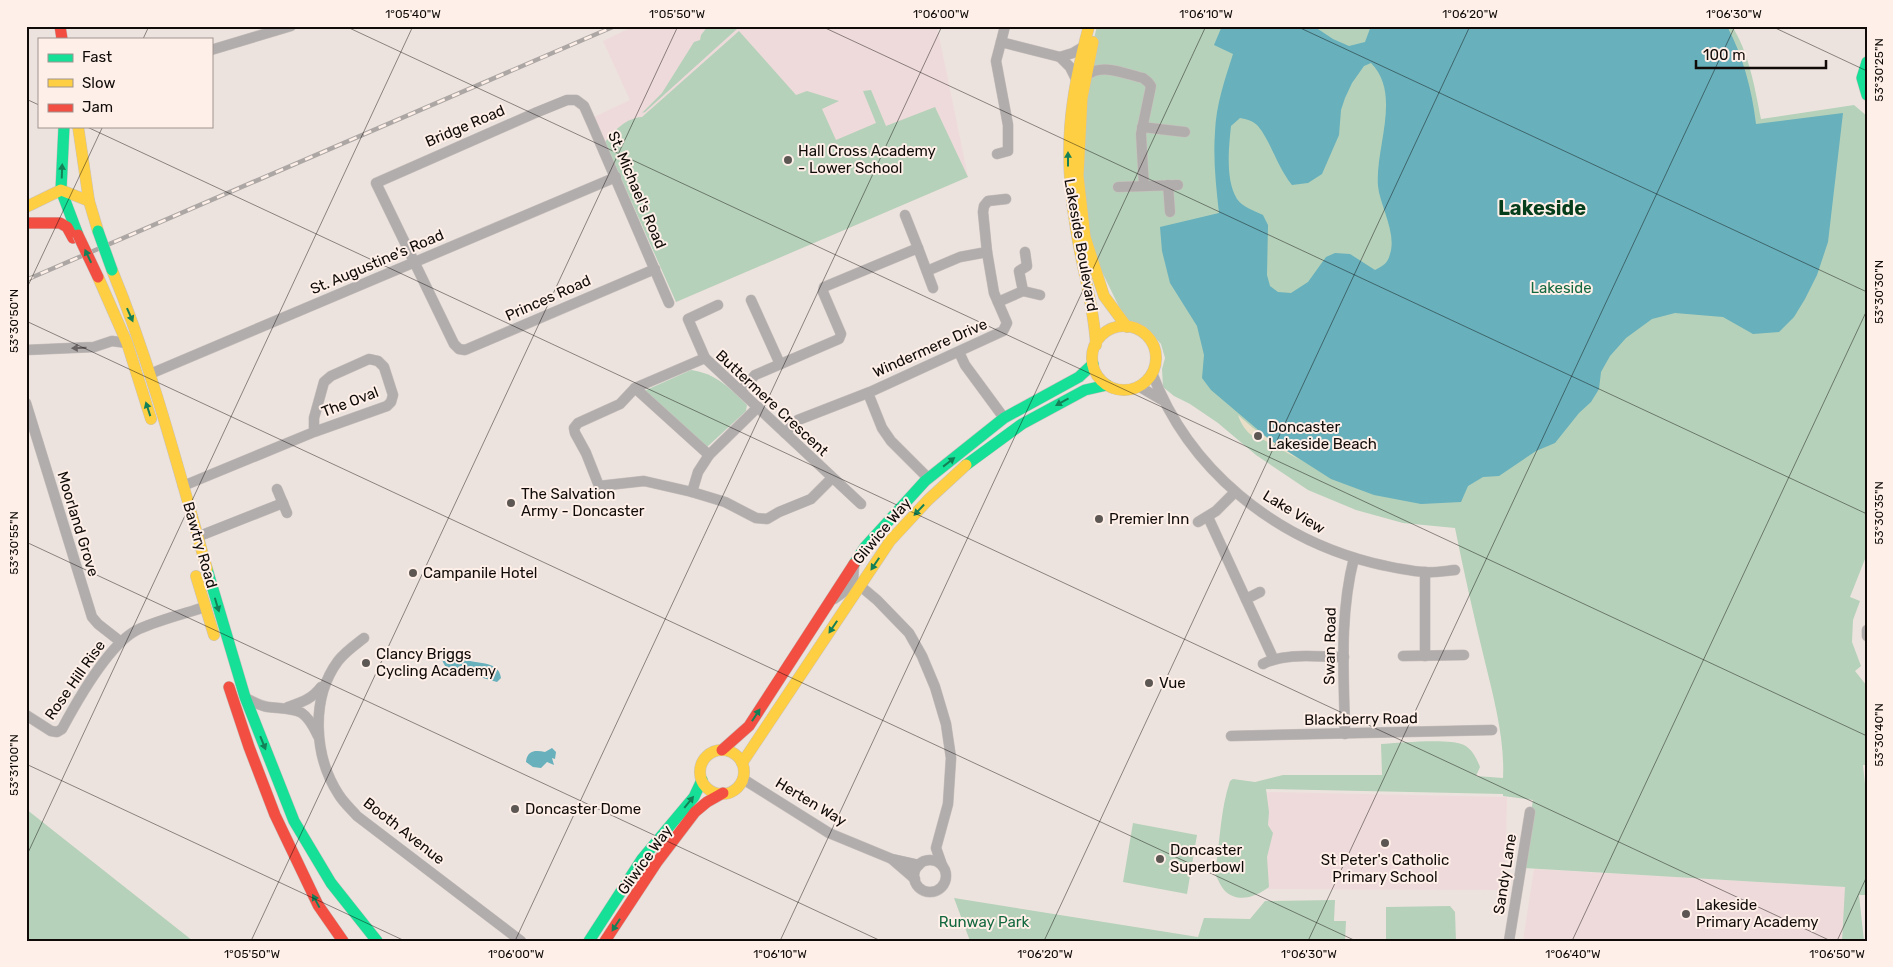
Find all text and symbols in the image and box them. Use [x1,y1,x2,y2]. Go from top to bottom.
text: 1°05'40"W [385,7,441,21]
text: 1°05'50"W [649,7,705,21]
text: 1°06'00"W [913,7,969,21]
text: 1°06'10"W [1179,7,1233,21]
text: 1°06'20"W [1442,7,1498,21]
text: 1°06'30"W [1706,7,1762,21]
legend [38,38,212,128]
scale bar [1696,38,1826,70]
text: 53°30'25"N [1872,38,1886,102]
text: 100 m [1703,46,1745,64]
text: Fast [82,48,112,66]
text: Slow [82,74,115,92]
text: Jam [82,98,113,116]
street label: Bridge Road [422,101,508,151]
street label: St. Michael's Road [604,129,670,251]
place label: Hall Cross Academy - Lower School [798,142,936,177]
one-way arrow [1064,150,1072,166]
marker: Hall Cross Academy - Lower School [782,154,794,166]
one-way arrow [58,163,66,179]
street label: Lakeside Boulevard [1060,177,1102,313]
district label: Lakeside [1498,196,1586,220]
street label: St. Augustine's Road [308,226,446,298]
one-way arrow [84,249,92,263]
text: 53°30'30"N [1872,260,1886,324]
street label: Princes Road [502,271,594,325]
park label: Lakeside [1530,279,1592,297]
text: 53°30'50"N [7,289,21,353]
one-way arrow [127,308,135,322]
street label: Windermere Drive [870,315,990,381]
one-way arrow [71,344,87,352]
street label: Buttermere Crescent [712,346,832,460]
street label: The Oval [319,383,381,421]
one-way arrow [1055,398,1070,406]
one-way arrow [144,401,152,416]
place label: Doncaster Lakeside Beach [1268,418,1377,453]
marker: Doncaster Lakeside Beach [1252,430,1264,442]
one-way arrow [943,456,956,467]
street label: Moorland Grove [53,469,103,579]
text: 53°30'35"N [1872,481,1886,545]
place label: The Salvation Army - Doncaster [521,485,645,520]
street label: Lake View [1260,486,1328,538]
street label: Gliwice Way [849,494,915,568]
marker: The Salvation Army - Doncaster [505,497,517,509]
street label: Bawtry Road [179,500,221,590]
one-way arrow [913,504,925,516]
place label: Premier Inn [1109,510,1189,528]
text: 53°30'55"N [7,511,21,575]
marker: Premier Inn [1093,513,1105,525]
one-way arrow [870,557,880,571]
place label: Campanile Hotel [423,564,537,582]
marker: Campanile Hotel [407,567,419,579]
one-way arrow [214,597,222,612]
street label: Swan Road [1320,607,1340,685]
one-way arrow [828,621,837,634]
street label: Rose Hill Rise [41,637,109,723]
place label: Clancy Briggs Cycling Academy [376,645,496,680]
marker: Clancy Briggs Cycling Academy [360,657,372,669]
place label: Vue [1159,674,1186,692]
marker: Vue [1143,677,1155,689]
text: 53°30'40"N [1872,703,1886,767]
one-way arrow [751,708,761,721]
street label: Blackberry Road [1304,709,1418,729]
text: 53°31'00"N [7,734,21,796]
one-way arrow [259,736,267,751]
street label: Herten Way [772,774,850,830]
street label: Booth Avenue [360,794,448,868]
one-way arrow [683,796,694,809]
place label: Doncaster Dome [525,800,641,818]
marker: Doncaster Dome [509,803,521,815]
street label: Gliwice Way [614,822,676,898]
street label: Sandy Lane [1490,832,1520,916]
marker: St Peter's Catholic Primary School [1379,837,1391,849]
place label: Doncaster Superbowl [1170,841,1244,876]
place label: St Peter's Catholic Primary School [1321,851,1449,886]
marker: Doncaster Superbowl [1154,853,1166,865]
one-way arrow [312,893,320,908]
place label: Lakeside Primary Academy [1696,896,1819,931]
marker: Lakeside Primary Academy [1680,908,1692,920]
park label: Runway Park [939,913,1030,931]
one-way arrow [611,918,621,932]
text: 1°05'50"W [224,947,280,961]
text: 1°06'00"W [488,947,544,961]
text: 1°06'10"W [753,947,807,961]
text: 1°06'20"W [1017,947,1073,961]
text: 1°06'30"W [1281,947,1337,961]
text: 1°06'40"W [1545,947,1601,961]
text: 1°06'50"W [1809,947,1865,961]

